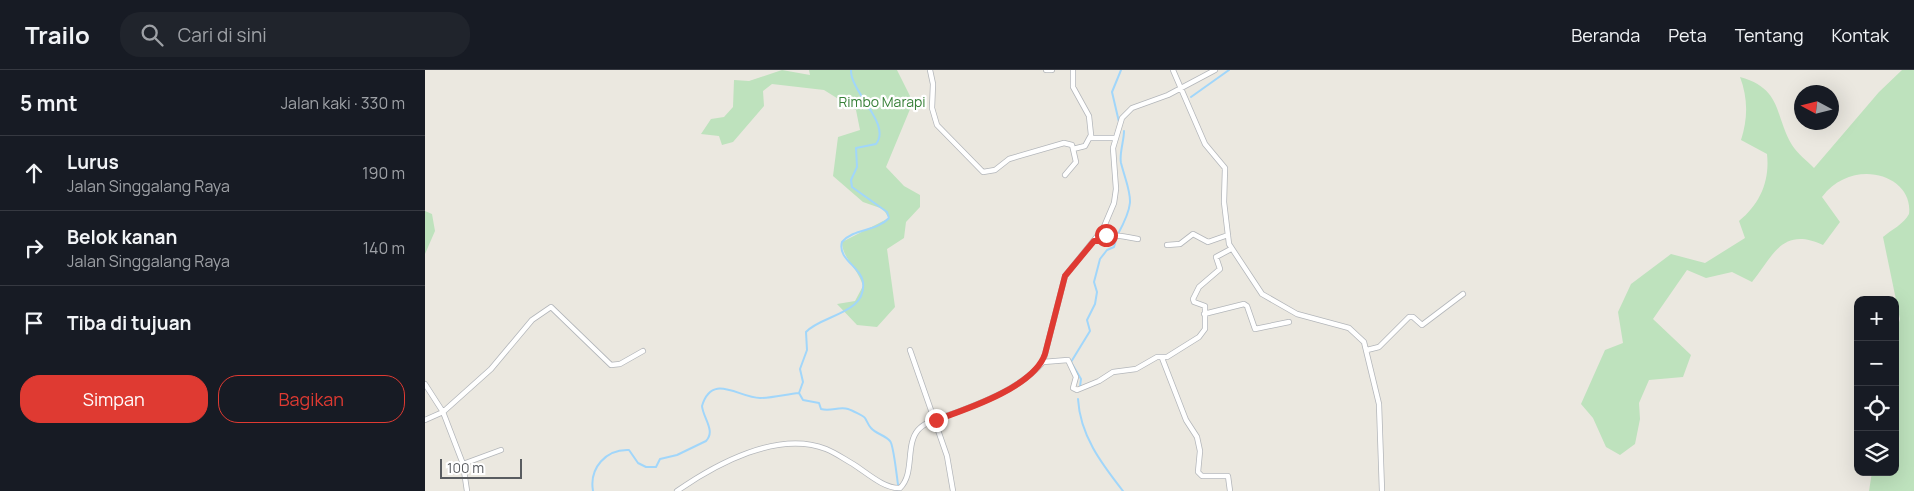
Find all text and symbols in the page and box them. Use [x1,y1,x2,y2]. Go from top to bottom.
search box [120,12,470,57]
text: Trailo [25,18,90,51]
icon: search [138,21,166,49]
text: Cari di sini [178,22,267,48]
text: Beranda [1571,23,1640,47]
text: Peta [1668,23,1707,47]
text: Tentang [1735,23,1804,47]
text: Kontak [1832,23,1889,47]
north arrow [1794,85,1839,130]
text: 5 mnt [20,89,78,117]
text: Jalan kaki · 330 m [281,92,405,114]
park label: Rimbo Marapi [839,92,925,111]
text: Lurus [67,149,119,175]
icon: ahead [20,159,48,187]
text: 190 m [362,162,405,184]
text: Jalan Singgalang Raya [67,175,230,197]
text: Belok kanan [67,224,177,250]
route start [1095,224,1118,247]
icon: right [20,234,48,262]
text: 140 m [363,237,405,259]
text: Jalan Singgalang Raya [67,250,230,272]
map controls [1854,296,1899,476]
button: + [1854,296,1899,341]
icon: arrive [20,309,48,337]
text: Tiba di tujuan [67,310,191,336]
button: − [1854,341,1899,386]
button: Simpan [20,375,208,423]
button: Bagikan [218,375,405,423]
button: locate [1854,386,1899,431]
route end [925,409,948,432]
button: layers [1854,431,1899,476]
scale bar [440,456,523,479]
text: 100 m [447,458,484,477]

